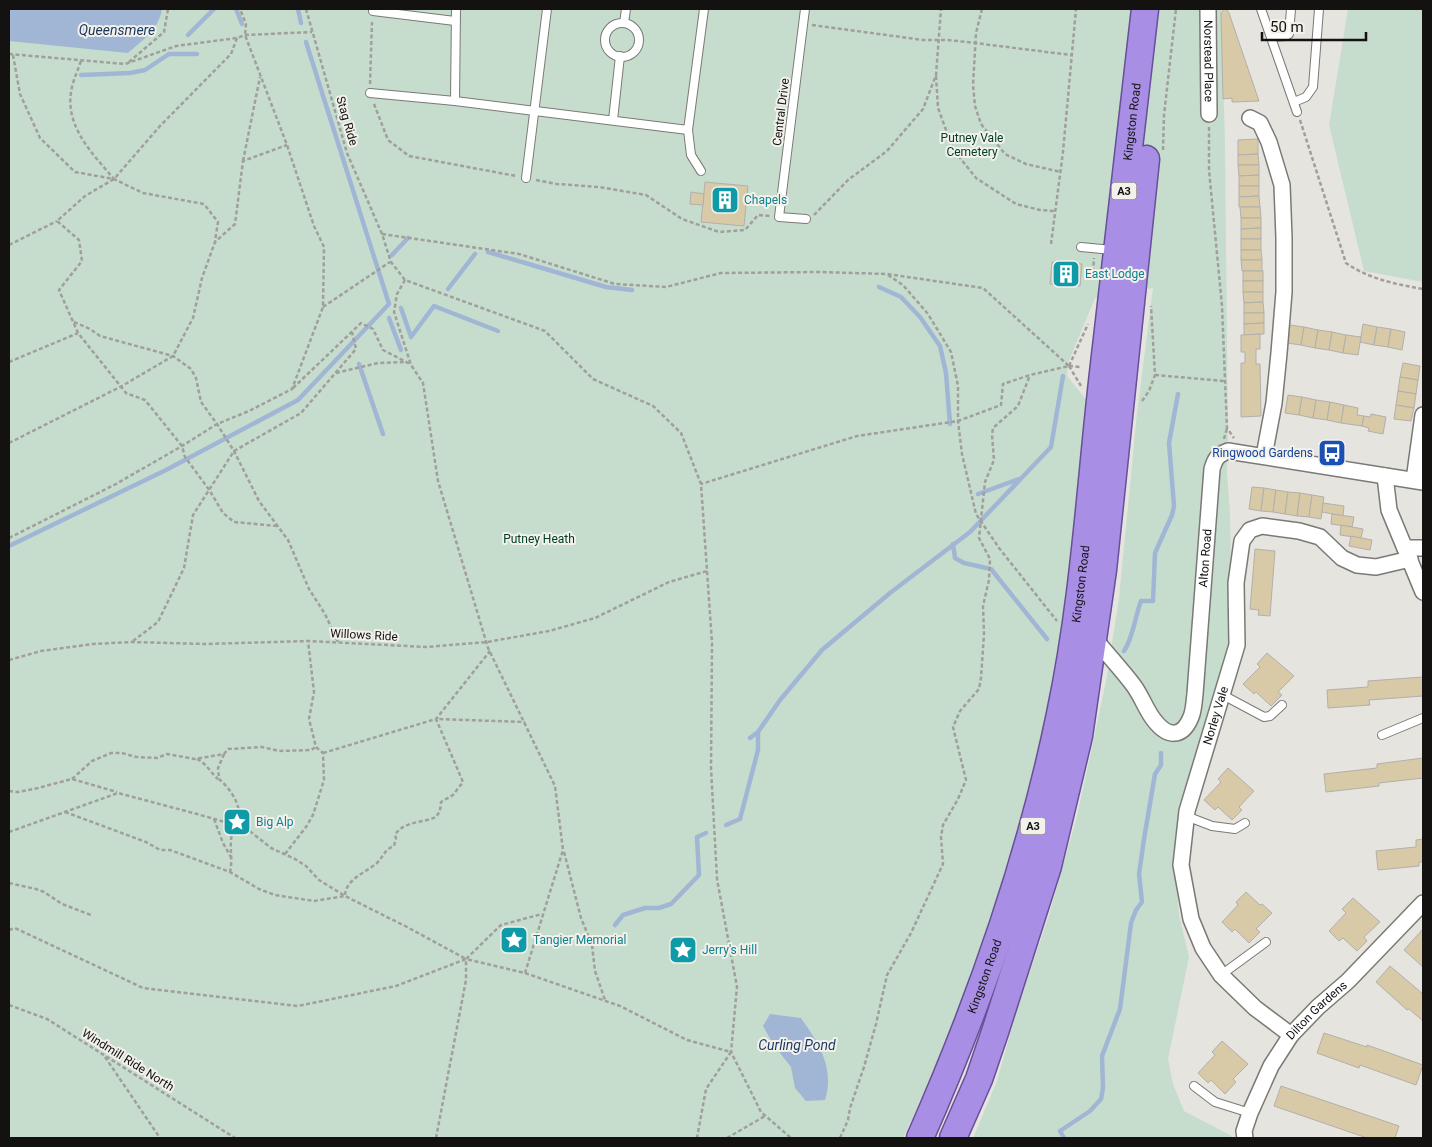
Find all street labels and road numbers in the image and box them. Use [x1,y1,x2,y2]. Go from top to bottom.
street label: Norstead Place [1201,20,1216,102]
street label: Central Drive [770,77,792,147]
street label: Kingston Road [1121,82,1144,161]
street label: Stag Ride [333,95,361,147]
road number: A3 [1112,182,1136,200]
street label: Alton Road [1196,528,1214,588]
street label: Kingston Road [1069,545,1092,624]
street label: Willows Ride [330,626,398,644]
street label: Norley Vale [1200,685,1231,747]
road number: A3 [1020,818,1046,834]
street label: Kingston Road [965,938,1004,1016]
street label: Dilton Gardens [1283,978,1350,1043]
street label: Windmill Ride North [79,1026,177,1094]

